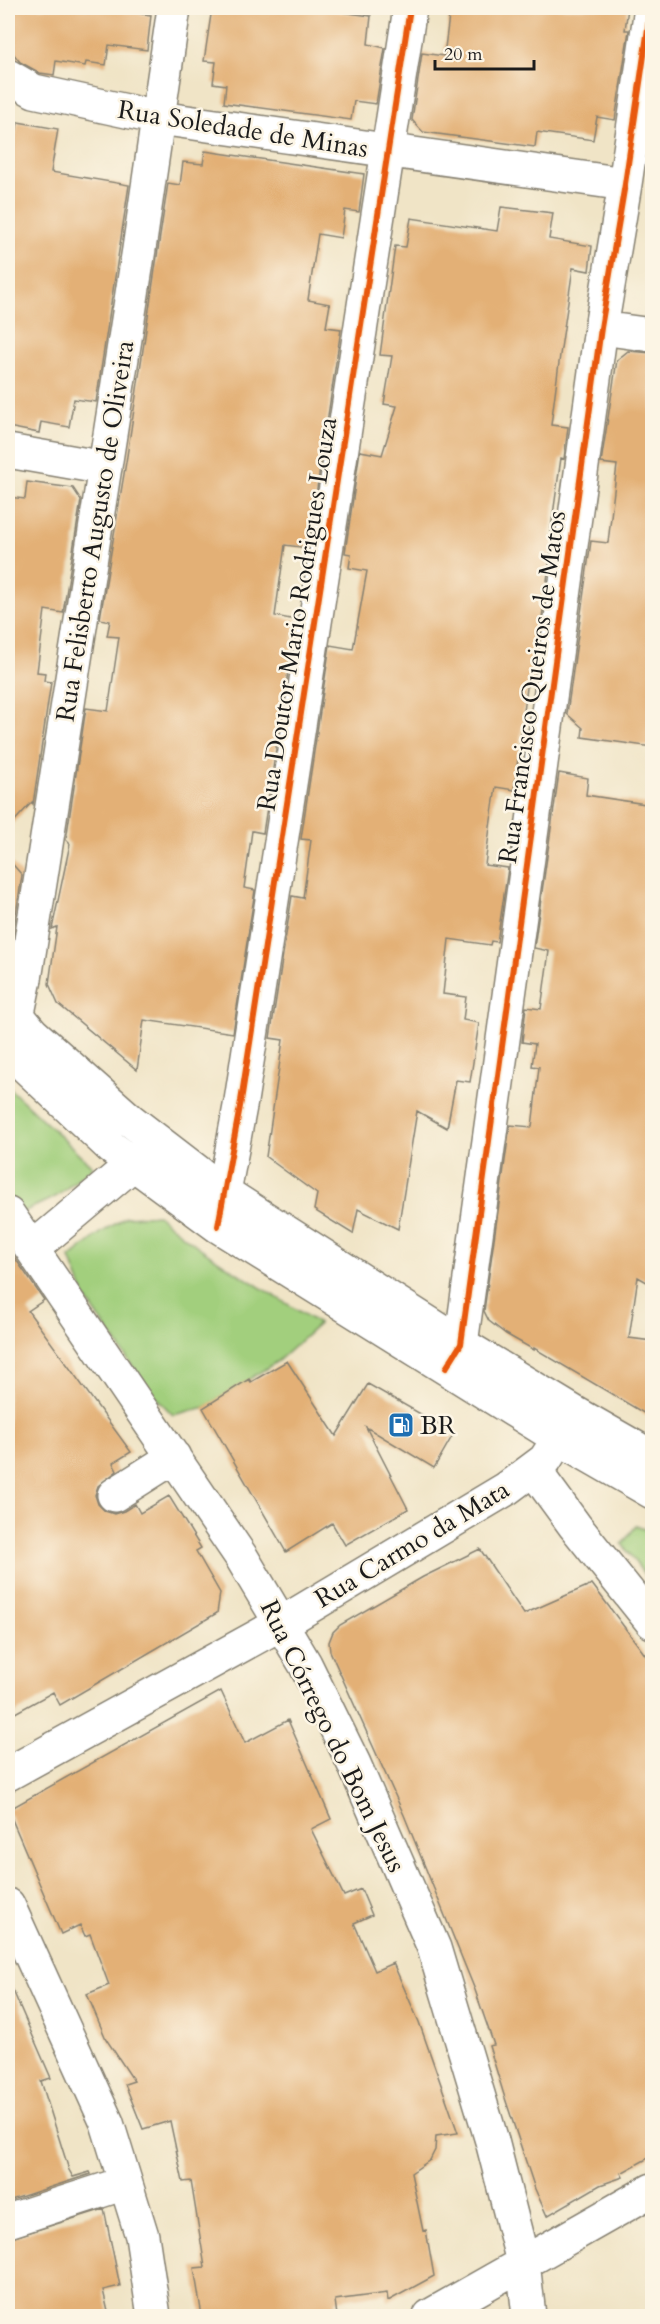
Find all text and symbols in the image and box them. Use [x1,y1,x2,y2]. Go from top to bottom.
scale bar [435,33,534,71]
text: 20 m [444,42,483,67]
street label: Rua Soledade de Minas [115,92,371,166]
street label: Rua Felisberto Augusto de Oliveira [48,338,142,724]
street label: Rua Doutor Mario Rodrigues Louza [249,415,345,813]
street label: Rua Francisco Queiros de Matos [490,508,574,866]
place label: BR [420,1408,456,1443]
fuel station icon: BR [386,1410,416,1440]
street label: Rua Carmo da Mata [308,1472,516,1616]
street label: Rua Córrego do Bom Jesus [252,1594,414,1878]

